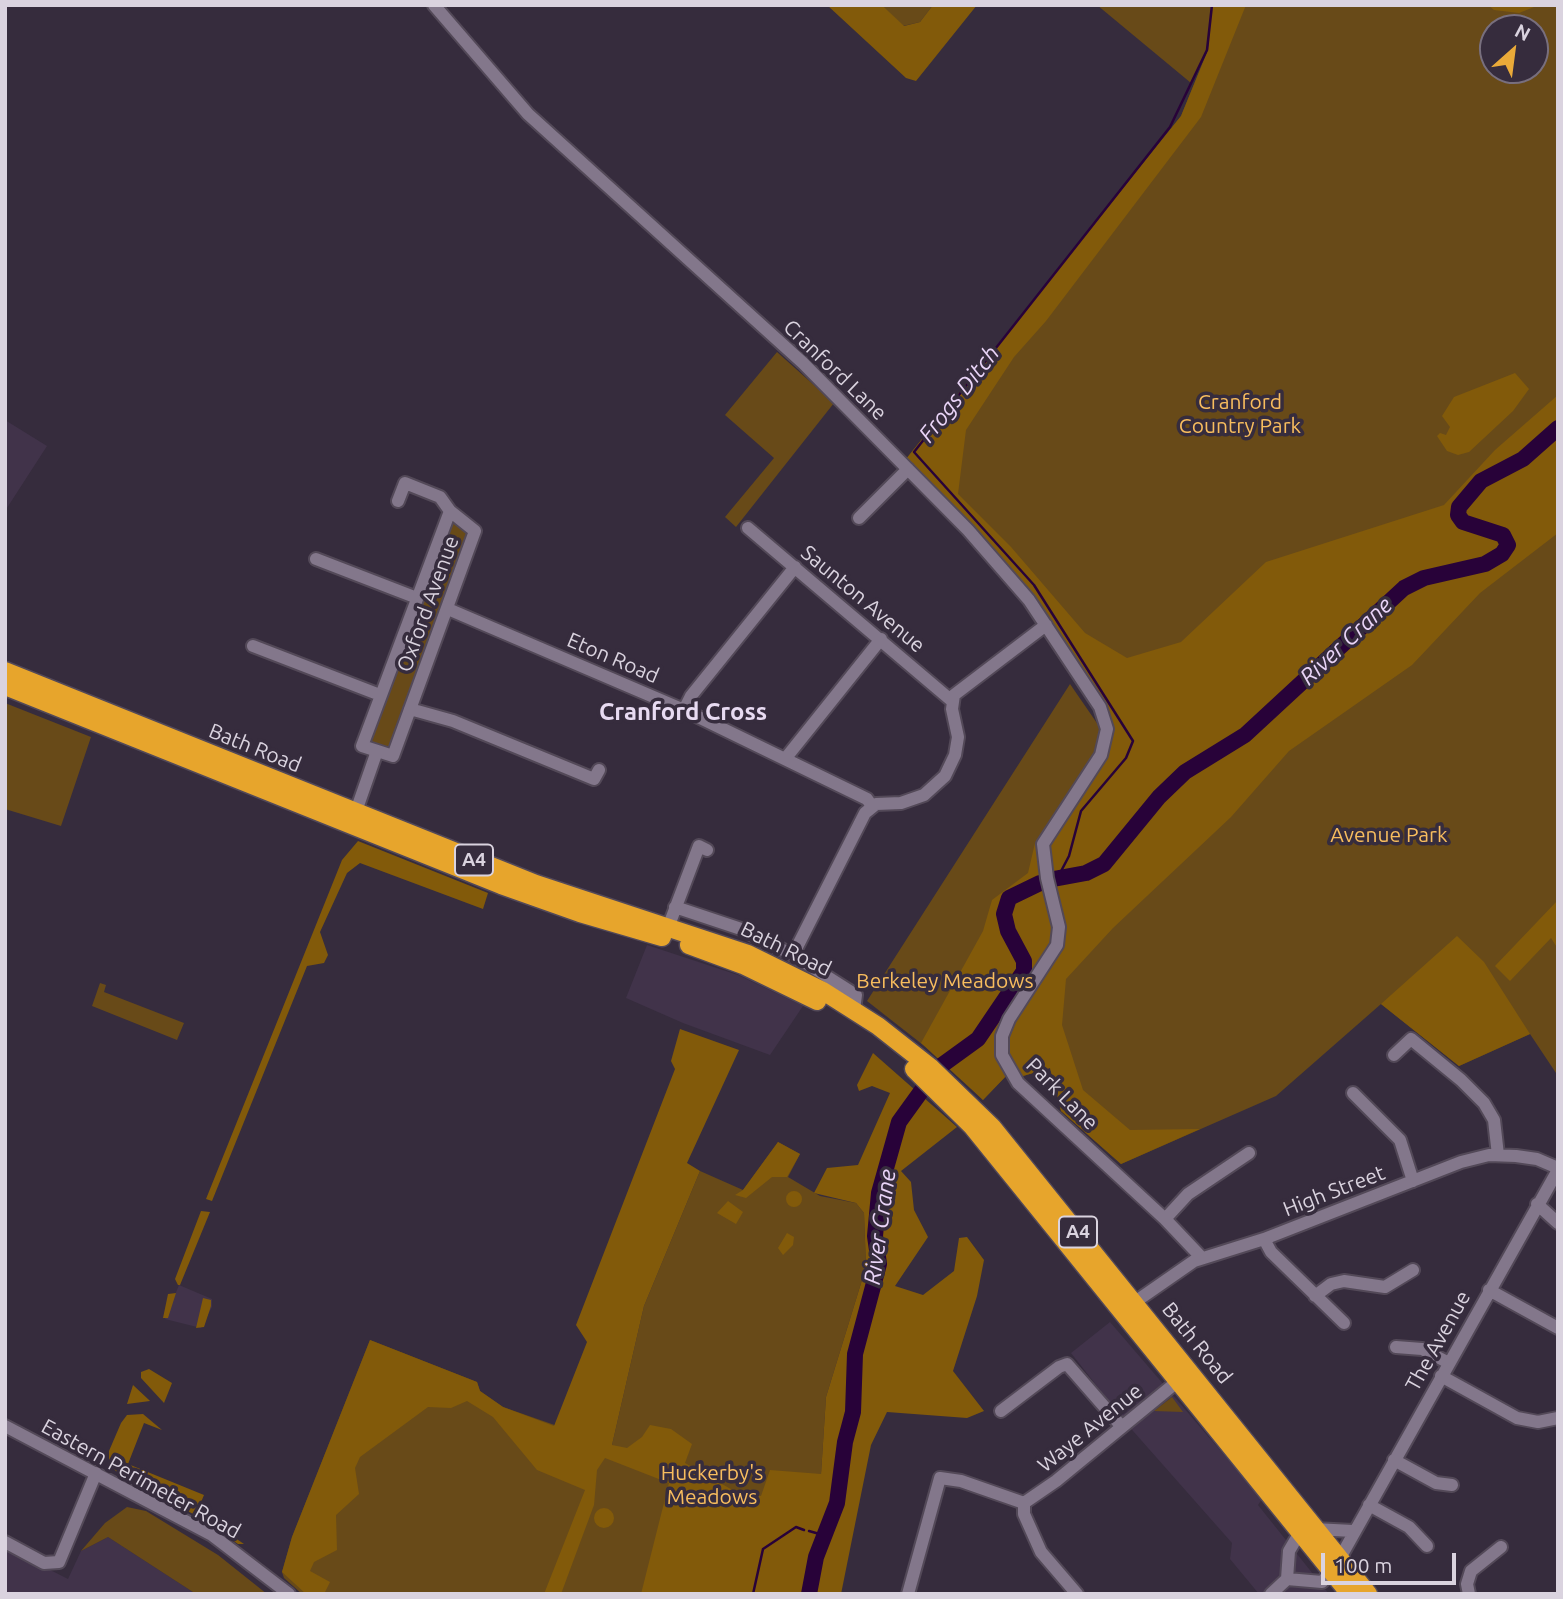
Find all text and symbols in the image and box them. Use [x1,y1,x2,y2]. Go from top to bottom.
north arrow [1479,14,1549,84]
text: N [1511,19,1534,45]
street label: Cranford Lane [778,314,892,426]
water label: Frogs Ditch [913,340,1005,448]
park label: Cranford Country Park [1179,389,1301,439]
street label: Oxford Avenue [392,533,464,675]
street label: Saunton Avenue [796,540,930,658]
water label: River Crane [1294,591,1398,691]
street label: Eton Road [563,627,663,689]
district label: Cranford Cross [599,698,767,726]
street label: Bath Road [205,718,305,778]
park label: Avenue Park [1330,822,1448,848]
road number: A4 [455,845,493,876]
street label: Bath Road [737,916,835,982]
park label: Berkeley Meadows [856,968,1034,994]
street label: Park Lane [1021,1053,1103,1135]
street label: High Street [1279,1160,1389,1222]
water label: River Crane [858,1168,902,1286]
road number: A4 [1059,1216,1097,1248]
street label: The Avenue [1400,1286,1476,1396]
street label: Bath Road [1157,1297,1237,1389]
street label: Waye Avenue [1033,1378,1147,1478]
street label: Eastern Perimeter Road [37,1414,245,1544]
park label: Huckerby's Meadows [661,1460,763,1510]
scale bar [1325,1540,1460,1584]
text: 100 m [1334,1553,1392,1577]

